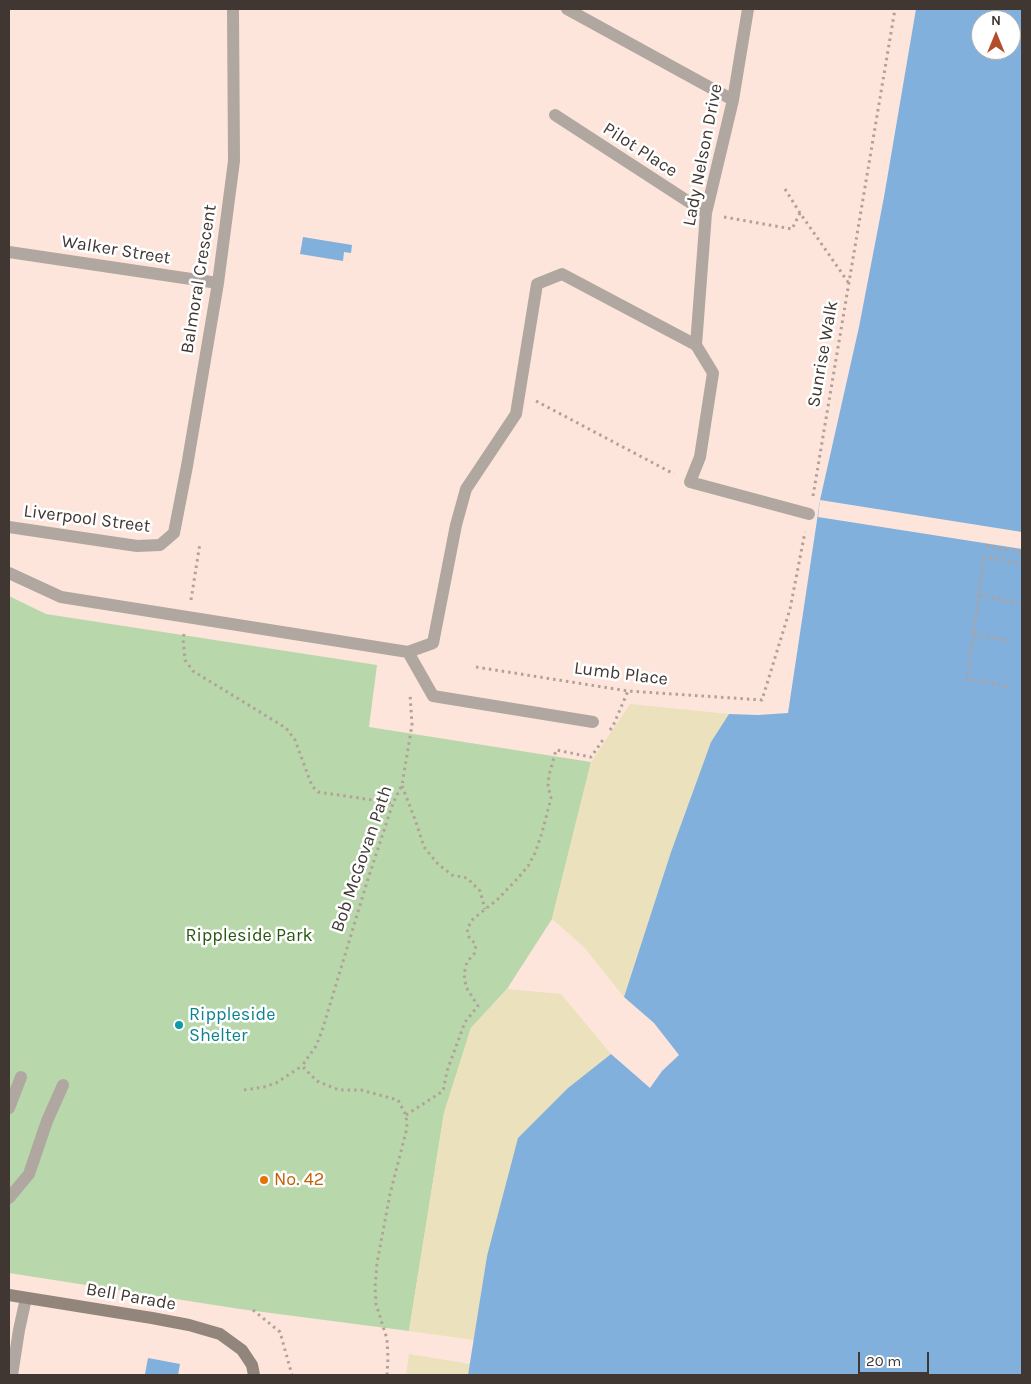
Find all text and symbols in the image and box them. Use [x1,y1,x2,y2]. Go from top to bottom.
north arrow [971,10,1021,60]
text: N [991,12,1001,29]
street label: Lady Nelson Drive [679,82,727,228]
street label: Pilot Place [599,118,681,182]
street label: Balmoral Crescent [177,203,221,355]
street label: Walker Street [60,231,172,269]
street label: Sunrise Walk [803,299,843,409]
street label: Liverpool Street [22,501,152,537]
street label: Lumb Place [573,658,669,690]
street label: Bob McGovan Path [327,783,397,935]
park label: Rippleside Park [185,925,313,947]
place label: Rippleside Shelter [189,1004,275,1046]
marker: Rippleside Shelter [173,1019,185,1031]
place label: No. 42 [274,1169,324,1191]
marker: No. 42 [258,1174,270,1186]
street label: Bell Parade [84,1278,178,1316]
scale bar [861,1342,932,1374]
text: 20 m [866,1352,901,1370]

